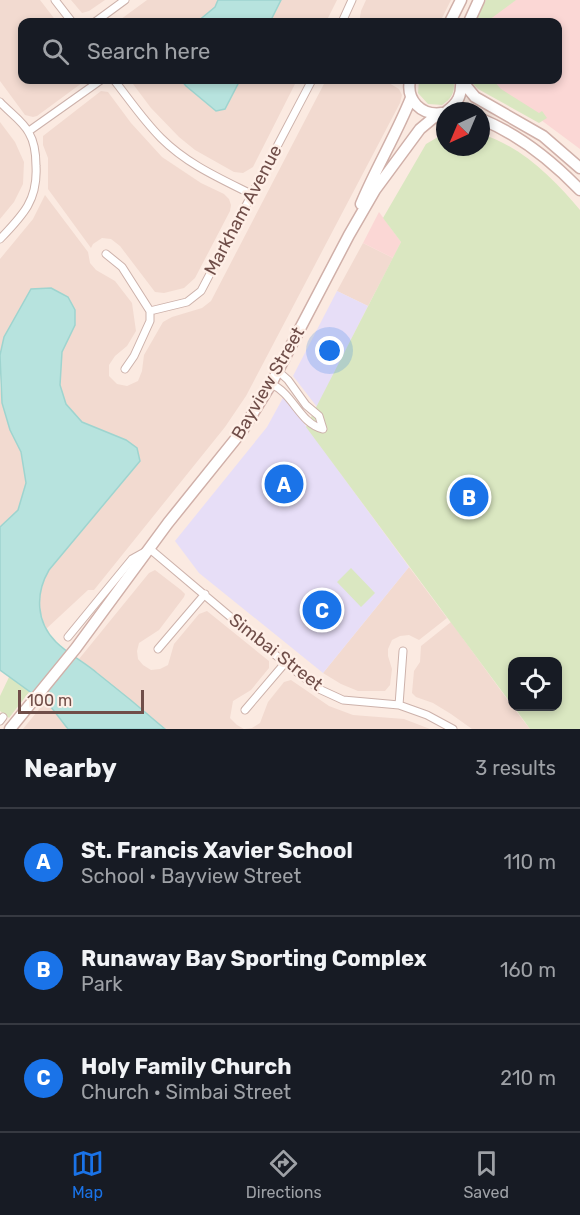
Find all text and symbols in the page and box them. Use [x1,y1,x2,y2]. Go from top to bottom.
search box [18,18,562,84]
icon: search [39,35,72,68]
text: Search here [87,38,210,65]
north arrow [436,102,490,156]
street label: Markham Avenue [199,141,287,279]
street label: Bayview Street [227,323,309,443]
your location [315,336,344,365]
pin: A [264,462,304,506]
pin: B [450,474,488,520]
pin: C [302,588,342,632]
street label: Simbai Street [225,609,327,695]
map controls [508,657,562,711]
button: locate [508,657,562,711]
scale bar [18,687,144,714]
text: 100 m [27,691,72,710]
text: Nearby [24,753,117,784]
text: 3 results [475,756,556,780]
text: St. Francis Xavier School [81,837,353,864]
text: A [36,850,51,874]
text: 110 m [504,850,556,874]
text: School · Bayview Street [81,864,301,888]
text: Runaway Bay Sporting Complex [81,945,427,972]
text: B [36,958,51,982]
text: 160 m [500,958,556,982]
text: Park [81,972,123,996]
text: Holy Family Church [81,1053,292,1080]
text: C [36,1066,51,1090]
text: 210 m [500,1066,556,1090]
text: Church · Simbai Street [81,1080,291,1104]
tab: Map [71,1147,104,1202]
tab: Directions [246,1147,322,1202]
tab: Saved [463,1147,509,1202]

